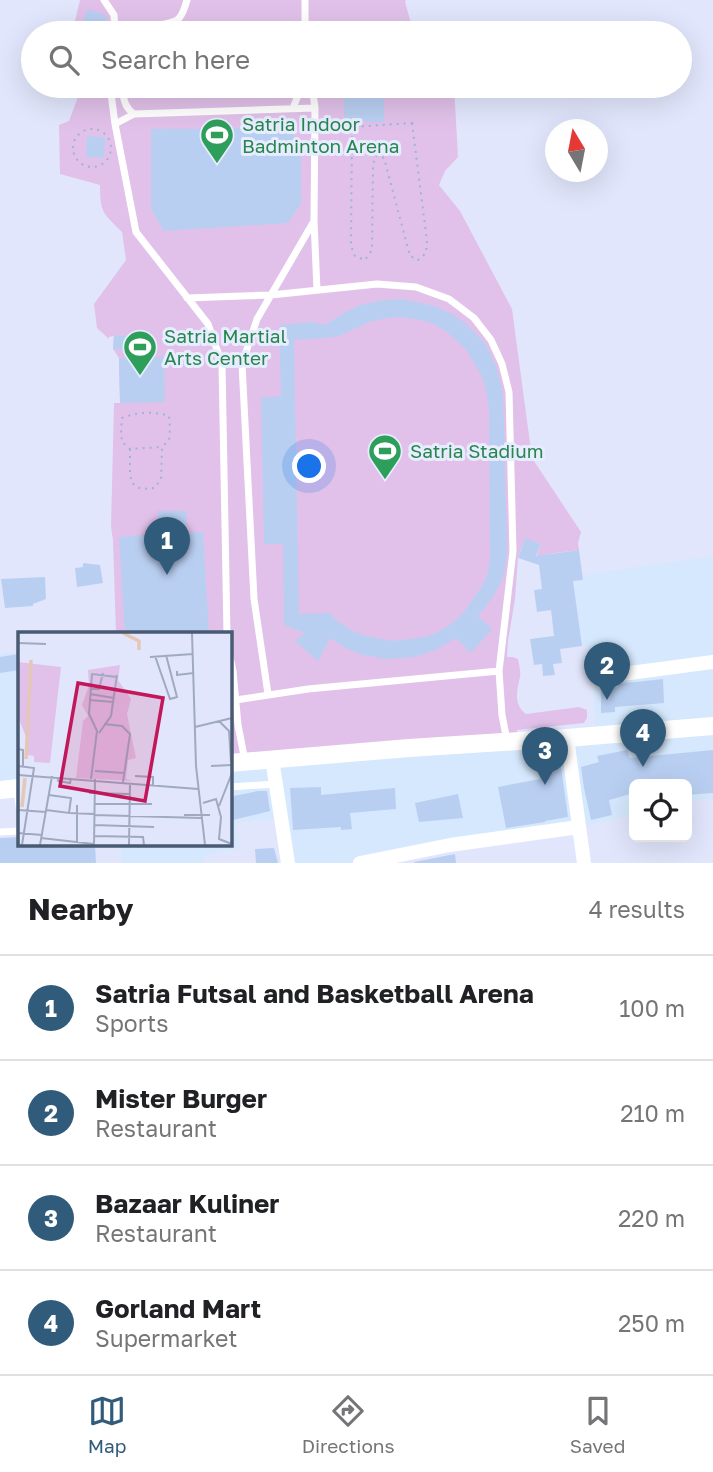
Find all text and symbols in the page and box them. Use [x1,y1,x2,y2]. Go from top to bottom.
search box [21,21,692,98]
icon: search [45,41,83,79]
text: Search here [101,44,250,75]
place label: Satria Indoor Badminton Arena [242,112,399,157]
sports icon: Satria Indoor Badminton Arena [198,116,236,165]
north arrow [545,119,608,182]
place label: Satria Martial Arts Center [164,324,287,369]
sports icon: Satria Martial Arts Center [121,328,159,377]
sports icon: Satria Stadium [366,432,404,481]
place label: Satria Stadium [410,439,544,462]
your location [292,449,326,483]
pin: 1 [144,517,190,575]
inset map [18,632,231,846]
pin: 2 [584,642,630,700]
pin: 4 [620,709,666,767]
pin: 3 [522,727,568,785]
map controls [629,779,692,842]
button: locate [629,779,692,842]
text: Nearby [28,891,133,927]
text: 4 results [589,895,685,923]
text: Satria Futsal and Basketball Arena [95,978,534,1009]
text: 1 [45,994,57,1022]
text: 100 m [619,994,685,1022]
text: Sports [95,1009,169,1037]
text: Mister Burger [95,1083,267,1114]
text: 2 [44,1099,58,1127]
text: 210 m [620,1099,685,1127]
text: Restaurant [95,1114,217,1142]
text: Bazaar Kuliner [95,1188,279,1219]
text: 3 [44,1204,58,1232]
text: 220 m [618,1204,685,1232]
text: Restaurant [95,1219,217,1247]
text: Gorland Mart [95,1293,261,1324]
text: 4 [44,1309,58,1337]
text: 250 m [618,1309,685,1337]
text: Supermarket [95,1324,238,1352]
tab: Map [88,1392,126,1457]
tab: Directions [302,1392,395,1457]
tab: Saved [570,1392,625,1457]

